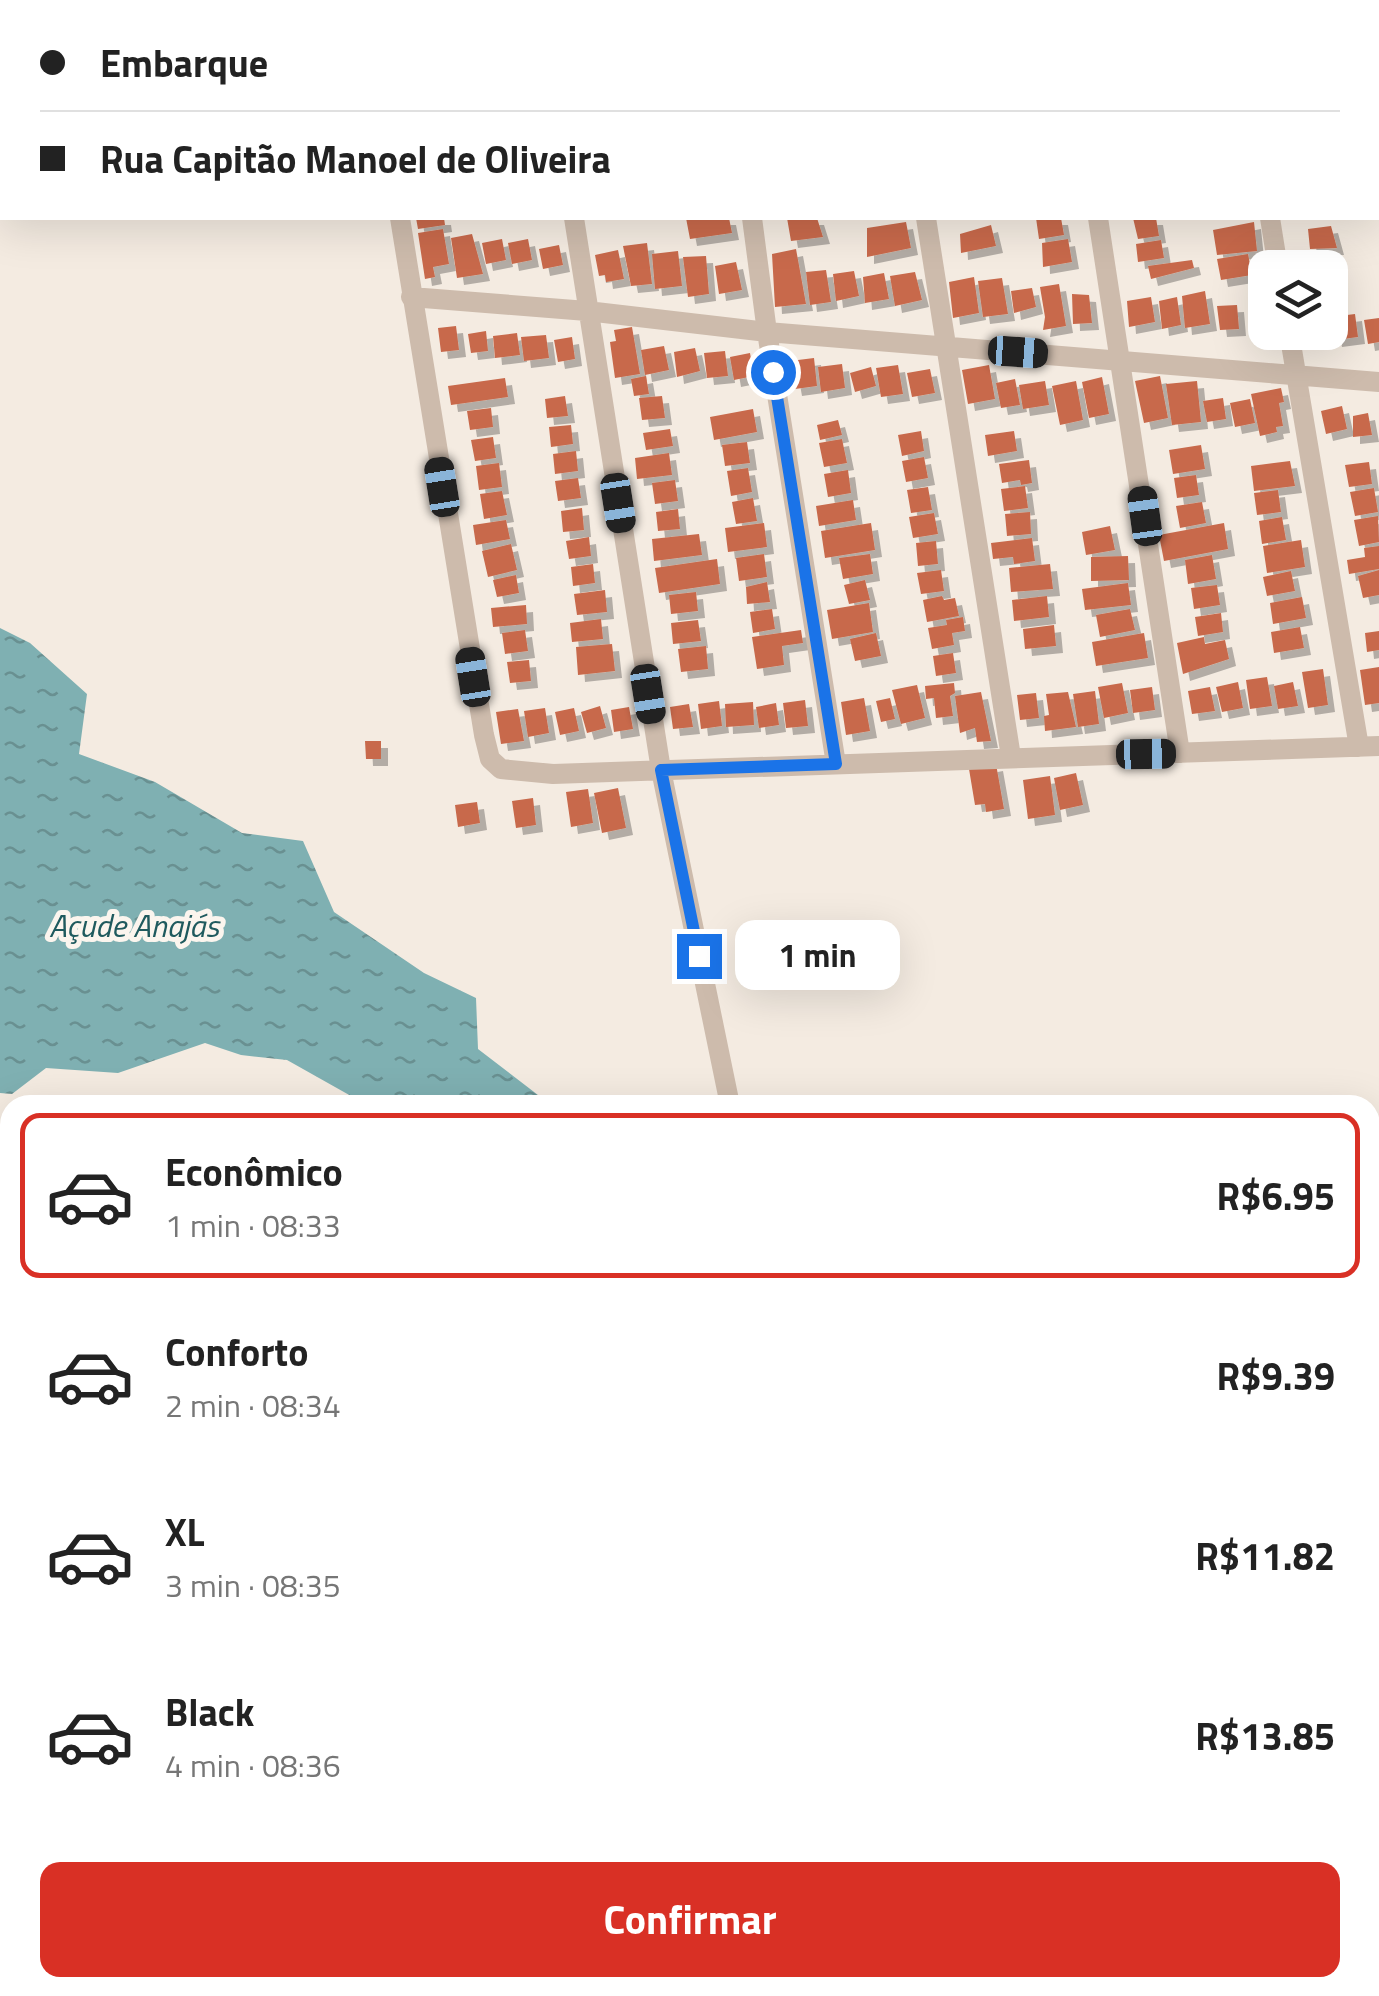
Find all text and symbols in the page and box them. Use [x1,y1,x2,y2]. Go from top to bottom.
text: Embarque [100,34,268,92]
text: Rua Capitão Manoel de Oliveira [100,130,611,188]
map controls [1248,250,1348,350]
button: layers [1248,250,1348,350]
car [987,335,1049,369]
route start [751,350,796,395]
car [422,455,462,519]
car [598,471,638,535]
car [1126,484,1164,548]
car [453,645,493,709]
car [628,662,668,726]
car [1116,738,1176,770]
water label: Açude Anajás [49,901,221,949]
callout: 1 min [734,921,899,991]
text: 1 min [779,931,856,979]
route end [677,934,722,979]
text: Econômico [165,1143,343,1201]
icon: car [45,1151,135,1241]
text: R$6.95 [1217,1167,1335,1225]
text: 1 min · 08:33 [165,1201,341,1249]
text: Conforto [165,1323,308,1381]
icon: car [45,1331,135,1421]
text: R$9.39 [1217,1347,1335,1405]
text: 2 min · 08:34 [165,1381,341,1429]
text: XL [165,1503,205,1561]
icon: car [45,1511,135,1601]
text: R$11.82 [1195,1527,1335,1585]
text: 3 min · 08:35 [165,1561,341,1609]
text: Black [165,1683,254,1741]
icon: car [45,1691,135,1781]
text: R$13.85 [1195,1707,1335,1765]
text: 4 min · 08:36 [165,1741,341,1789]
button: Confirmar [40,1862,1340,1977]

